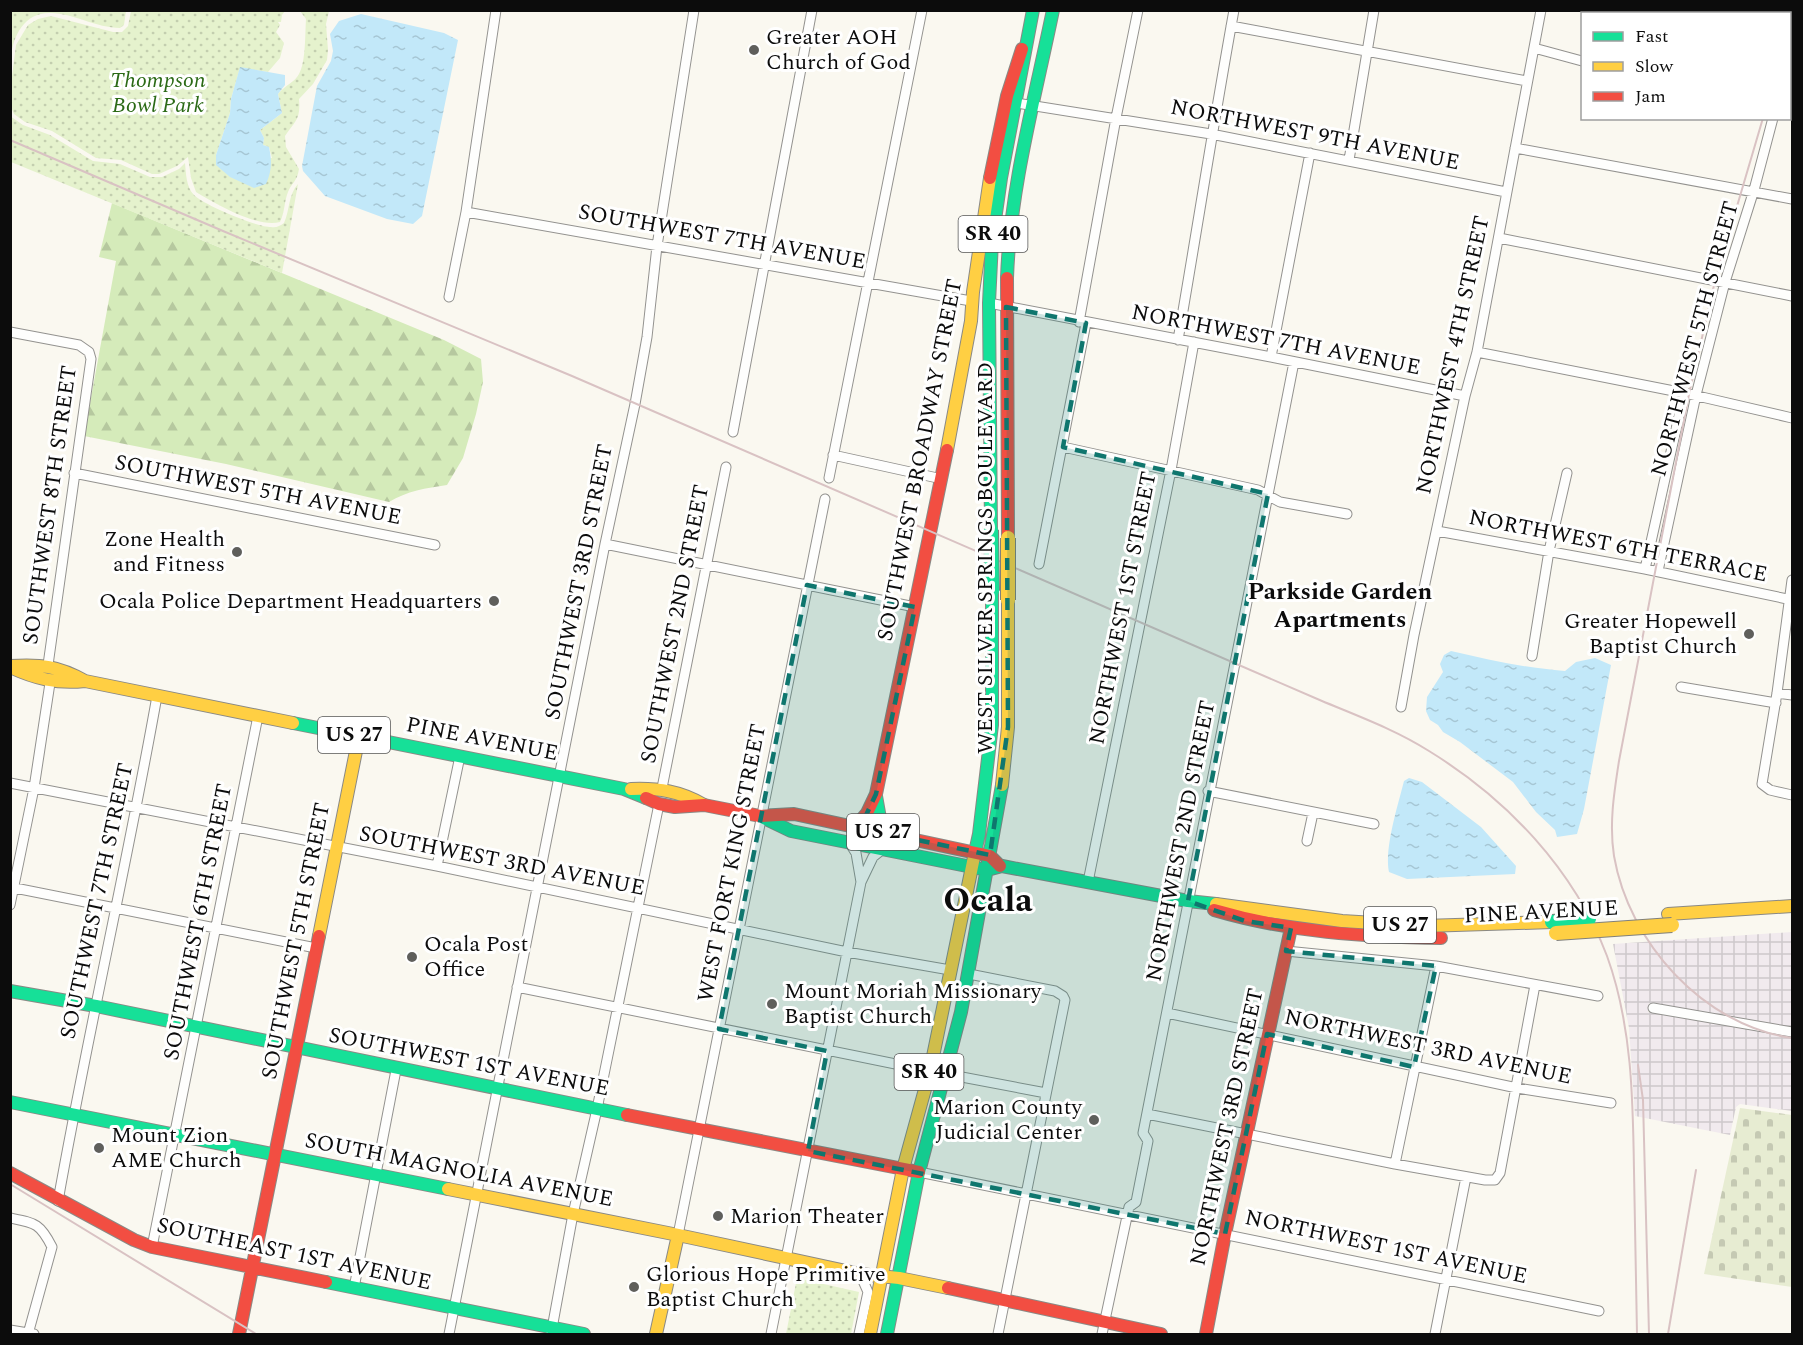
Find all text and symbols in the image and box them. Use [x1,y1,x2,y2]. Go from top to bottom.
legend [1581,12,1791,120]
place label: Greater AOH Church of God [766,21,911,79]
text: Fast [1635,23,1668,50]
marker: Greater AOH Church of God [747,43,761,57]
text: Slow [1635,53,1674,80]
park label: Thompson Bowl Park [110,64,206,122]
text: Jam [1635,83,1666,110]
street label: NORTHWEST 9TH AVENUE [1168,91,1462,179]
street label: SOUTHWEST 7TH AVENUE [576,195,868,279]
street label: NORTHWEST 5TH STREET [1642,198,1748,480]
street label: NORTHWEST 4TH STREET [1407,213,1499,497]
road number: SR 40 [958,216,1028,252]
street label: SOUTHWEST BROADWAY STREET [869,276,971,644]
street label: NORTHWEST 7TH AVENUE [1129,296,1423,384]
street label: WEST SILVER SPRINGS BOULEVARD [969,362,1002,754]
street label: SOUTHWEST 8TH STREET [14,363,86,647]
street label: SOUTHWEST 3RD STREET [536,441,622,723]
street label: SOUTHWEST 5TH AVENUE [112,446,404,534]
street label: NORTHWEST 1ST STREET [1080,468,1166,748]
street label: SOUTHWEST 2ND STREET [632,482,718,766]
street label: NORTHWEST 6TH TERRACE [1466,501,1770,591]
place label: Zone Health and Fitness [104,523,225,581]
marker: Zone Health and Fitness [230,545,244,559]
district label: Parkside Garden Apartments [1248,574,1433,638]
place label: Ocala Police Department Headquarters [99,585,482,618]
marker: Ocala Police Department Headquarters [487,594,501,608]
place label: Greater Hopewell Baptist Church [1564,605,1737,663]
marker: Greater Hopewell Baptist Church [1742,627,1756,641]
street label: NORTHWEST 2ND STREET [1138,698,1224,984]
street label: PINE AVENUE [403,708,561,770]
road number: US 27 [318,717,390,753]
street label: WEST FORT KING STREET [689,721,775,1005]
street label: SOUTHWEST 7TH STREET [52,760,142,1042]
street label: SOUTHWEST 6TH STREET [155,781,241,1063]
street label: SOUTHWEST 5TH STREET [253,800,339,1082]
road number: US 27 [847,814,919,850]
street label: SOUTHWEST 3RD AVENUE [356,817,648,905]
district label: Ocala [943,875,1033,927]
street label: PINE AVENUE [1463,891,1619,933]
road number: US 27 [1364,907,1436,943]
place label: Ocala Post Office [424,928,528,986]
marker: Ocala Post Office [405,950,419,964]
place label: Mount Moriah Missionary Baptist Church [784,975,1043,1033]
street label: NORTHWEST 3RD STREET [1181,985,1273,1269]
marker: Mount Moriah Missionary Baptist Church [765,997,779,1011]
street label: NORTHWEST 3RD AVENUE [1281,1000,1575,1094]
street label: SOUTHWEST 1ST AVENUE [326,1019,612,1105]
road number: SR 40 [894,1054,964,1090]
place label: Marion County Judicial Center [933,1091,1083,1149]
marker: Marion County Judicial Center [1087,1113,1101,1127]
place label: Mount Zion AME Church [111,1119,242,1177]
street label: SOUTH MAGNOLIA AVENUE [302,1124,616,1216]
marker: Mount Zion AME Church [92,1141,106,1155]
place label: Marion Theater [730,1200,884,1233]
street label: NORTHWEST 1ST AVENUE [1242,1201,1530,1293]
street label: SOUTHEAST 1ST AVENUE [154,1209,434,1299]
marker: Marion Theater [711,1209,725,1223]
place label: Glorious Hope Primitive Baptist Church [646,1258,886,1316]
marker: Glorious Hope Primitive Baptist Church [627,1280,641,1294]

